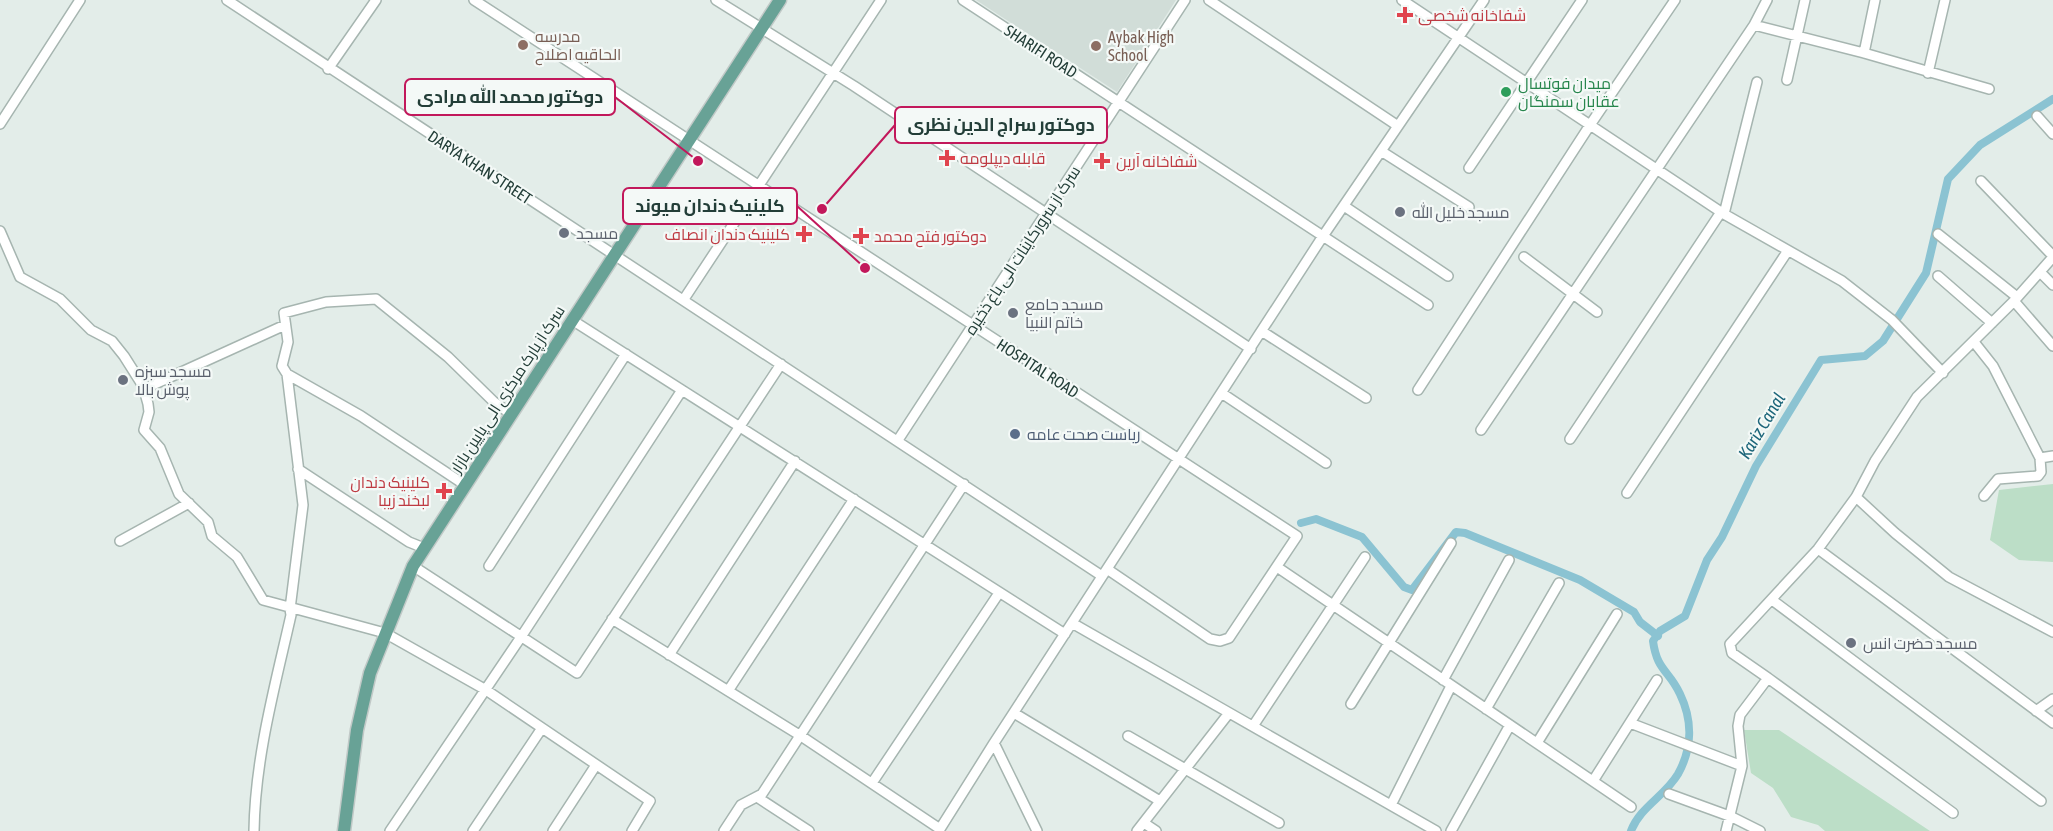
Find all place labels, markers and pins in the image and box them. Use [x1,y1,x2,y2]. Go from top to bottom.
marker: شفاخانه شخصی [1396,6,1414,24]
place label: شفاخانه شخصی [1418,6,1526,26]
place label: مدرسه الحاقیه اصلاح [535,27,621,66]
place label: Aybak High School [1108,28,1174,64]
marker: مدرسه الحاقیه اصلاح [516,38,530,52]
marker: Aybak High School [1089,39,1103,53]
place label: میدان فوتسال عقابان سمنگان [1518,74,1620,112]
callout: دوکتور محمد الله مرادی [405,79,615,115]
marker: میدان فوتسال عقابان سمنگان [1499,85,1513,99]
callout: دوکتور سراج الدین نظری [895,107,1107,143]
marker: قابله دیپلومه [938,149,956,167]
place label: قابله دیپلومه [960,149,1045,169]
marker: شفاخانه آرین [1093,152,1111,170]
place label: شفاخانه آرین [1116,152,1197,172]
callout: کلینیک دندان میوند [623,188,797,224]
place label: مسجد خلیل الله [1412,202,1509,223]
marker: مسجد خلیل الله [1393,205,1407,219]
place label: مسجد [576,224,618,243]
place label: کلینیک دندان انصاف [665,225,790,245]
marker: کلینیک دندان انصاف [795,225,813,243]
marker: مسجد [557,226,571,240]
marker: دوکتور فتح محمد [852,227,870,245]
place label: دوکتور فتح محمد [874,227,987,248]
place label: مسجد جامع خاتم النبیا [1025,295,1103,334]
marker: مسجد جامع خاتم النبیا [1006,306,1020,320]
place label: مسجد سبزه پوش بالا [135,362,212,401]
marker: مسجد سبزه پوش بالا [116,373,130,387]
place label: ریاست صحت عامه [1027,425,1140,444]
marker: ریاست صحت عامه [1008,427,1022,441]
place label: کلینیک دندان لبخند زیبا [350,473,430,510]
marker: کلینیک دندان لبخند زیبا [435,482,453,500]
place label: مسجد حضرت انس [1863,634,1978,654]
marker: مسجد حضرت انس [1844,636,1858,650]

